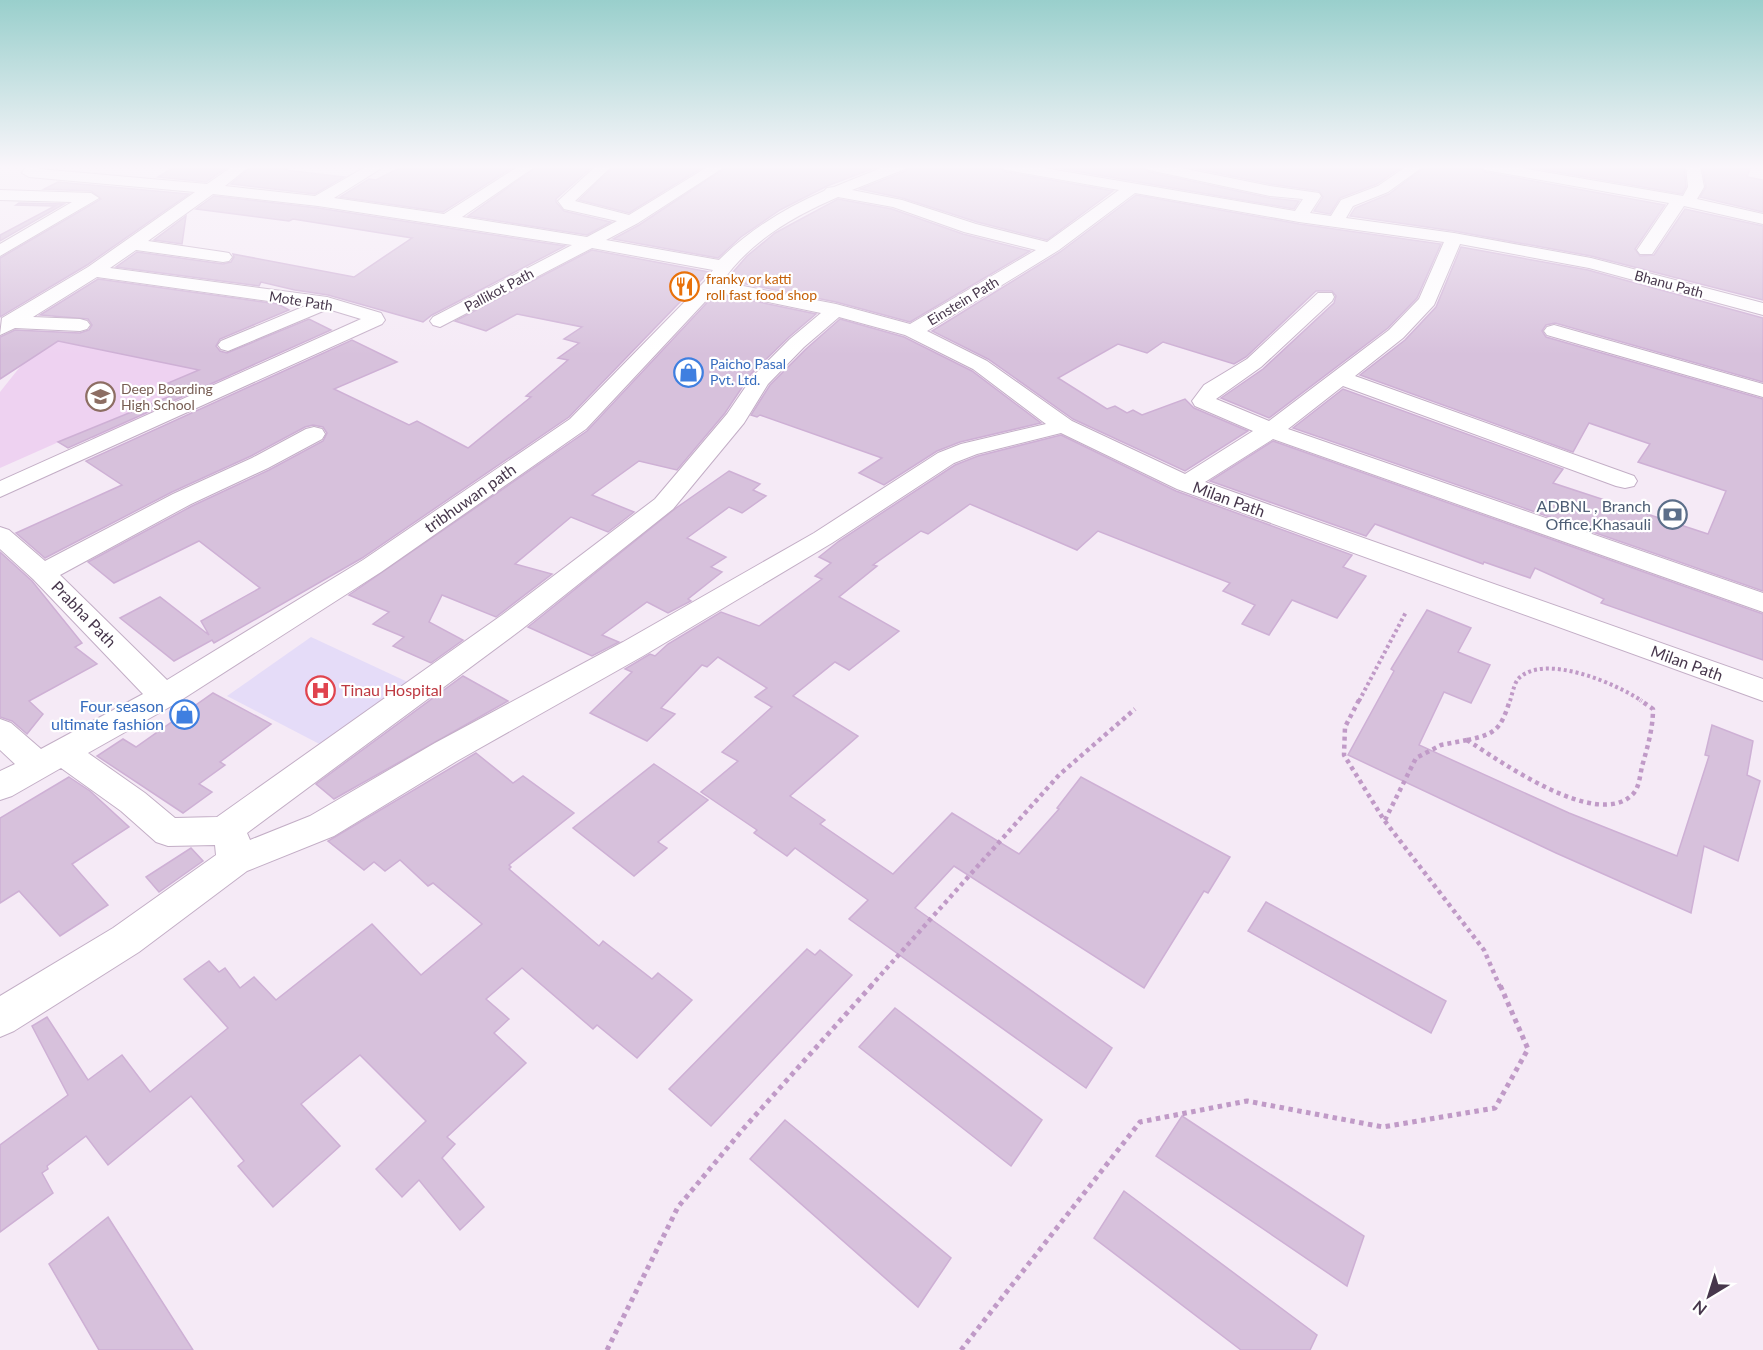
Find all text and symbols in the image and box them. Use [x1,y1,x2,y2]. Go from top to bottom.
street label: Pallikot Path [461,264,536,315]
street label: Bhanu Path [1633,266,1706,301]
place label: franky or katti roll fast food shop [706,270,817,303]
restaurant icon: franky or katti roll fast food shop [669,271,701,303]
street label: Einstein Path [924,273,1002,329]
street label: Mote Path [268,287,334,314]
place label: Paicho Pasal Pvt. Ltd. [710,355,786,388]
shop icon: Paicho Pasal Pvt. Ltd. [673,356,705,388]
place label: Deep Boarding High School [121,380,213,413]
school or university icon: Deep Boarding High School [84,381,116,413]
street label: tribhuwan path [420,459,519,536]
street label: Milan Path [1191,477,1268,520]
place label: ADBNL , Branch Office,Khasauli [1537,496,1651,533]
bank icon: ADBNL , Branch Office,Khasauli [1656,499,1688,531]
street label: Prabha Path [48,577,121,651]
street label: Milan Path [1649,641,1726,684]
hospital icon: Tinau Hospital [304,674,336,706]
place label: Tinau Hospital [341,680,442,699]
place label: Four season ultimate fashion [51,696,164,733]
shop icon: Four season ultimate fashion [169,699,201,731]
north arrow [1679,1266,1739,1326]
text: N [1689,1297,1710,1319]

